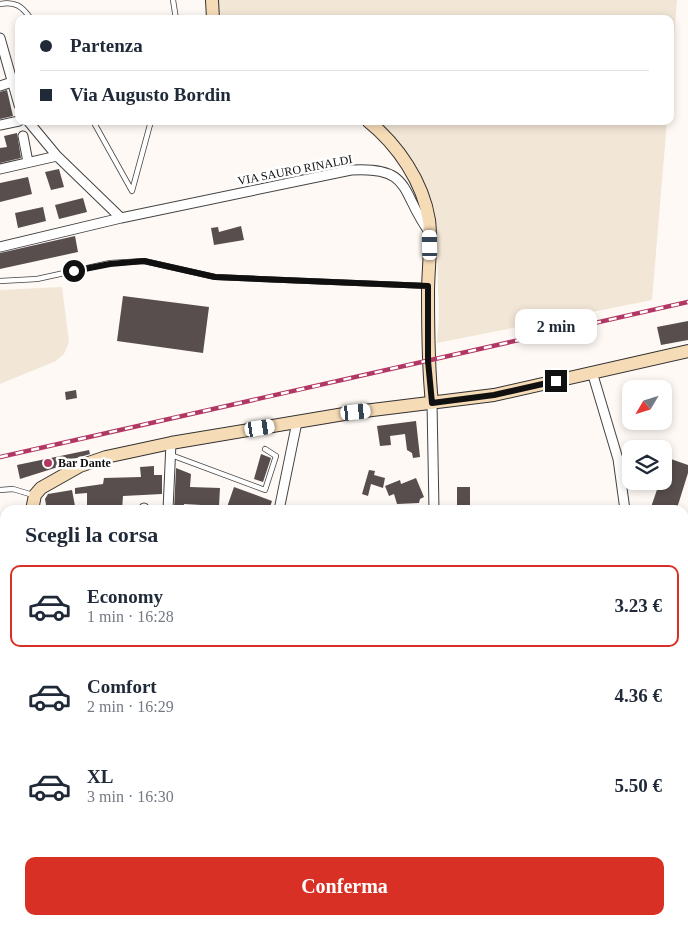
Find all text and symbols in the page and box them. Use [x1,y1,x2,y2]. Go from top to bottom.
text: Partenza [70,35,143,56]
text: Via Augusto Bordin [70,84,231,105]
street label: VIA SAURO RINALDI [236,152,354,188]
car [422,230,437,260]
route start [63,260,85,282]
callout: 2 min [515,308,597,344]
text: 2 min [537,318,575,335]
route end [545,370,567,392]
north arrow [622,380,672,430]
map controls [622,380,672,490]
car [340,403,371,421]
car [244,418,275,438]
button: layers [622,440,672,490]
place label: Bar Dante [58,456,111,470]
marker: Bar Dante [42,457,54,469]
text: Scegli la corsa [25,522,158,547]
icon: car [27,584,72,629]
text: Economy [87,586,163,607]
text: 3.23 € [615,595,662,616]
text: 1 min · 16:28 [87,608,174,625]
icon: car [27,674,72,719]
text: Comfort [87,676,157,697]
text: 4.36 € [615,685,662,706]
text: 2 min · 16:29 [87,698,174,715]
icon: car [27,764,72,809]
text: XL [87,766,113,787]
text: 5.50 € [615,775,662,796]
text: 3 min · 16:30 [87,788,174,805]
button: Conferma [25,857,664,915]

